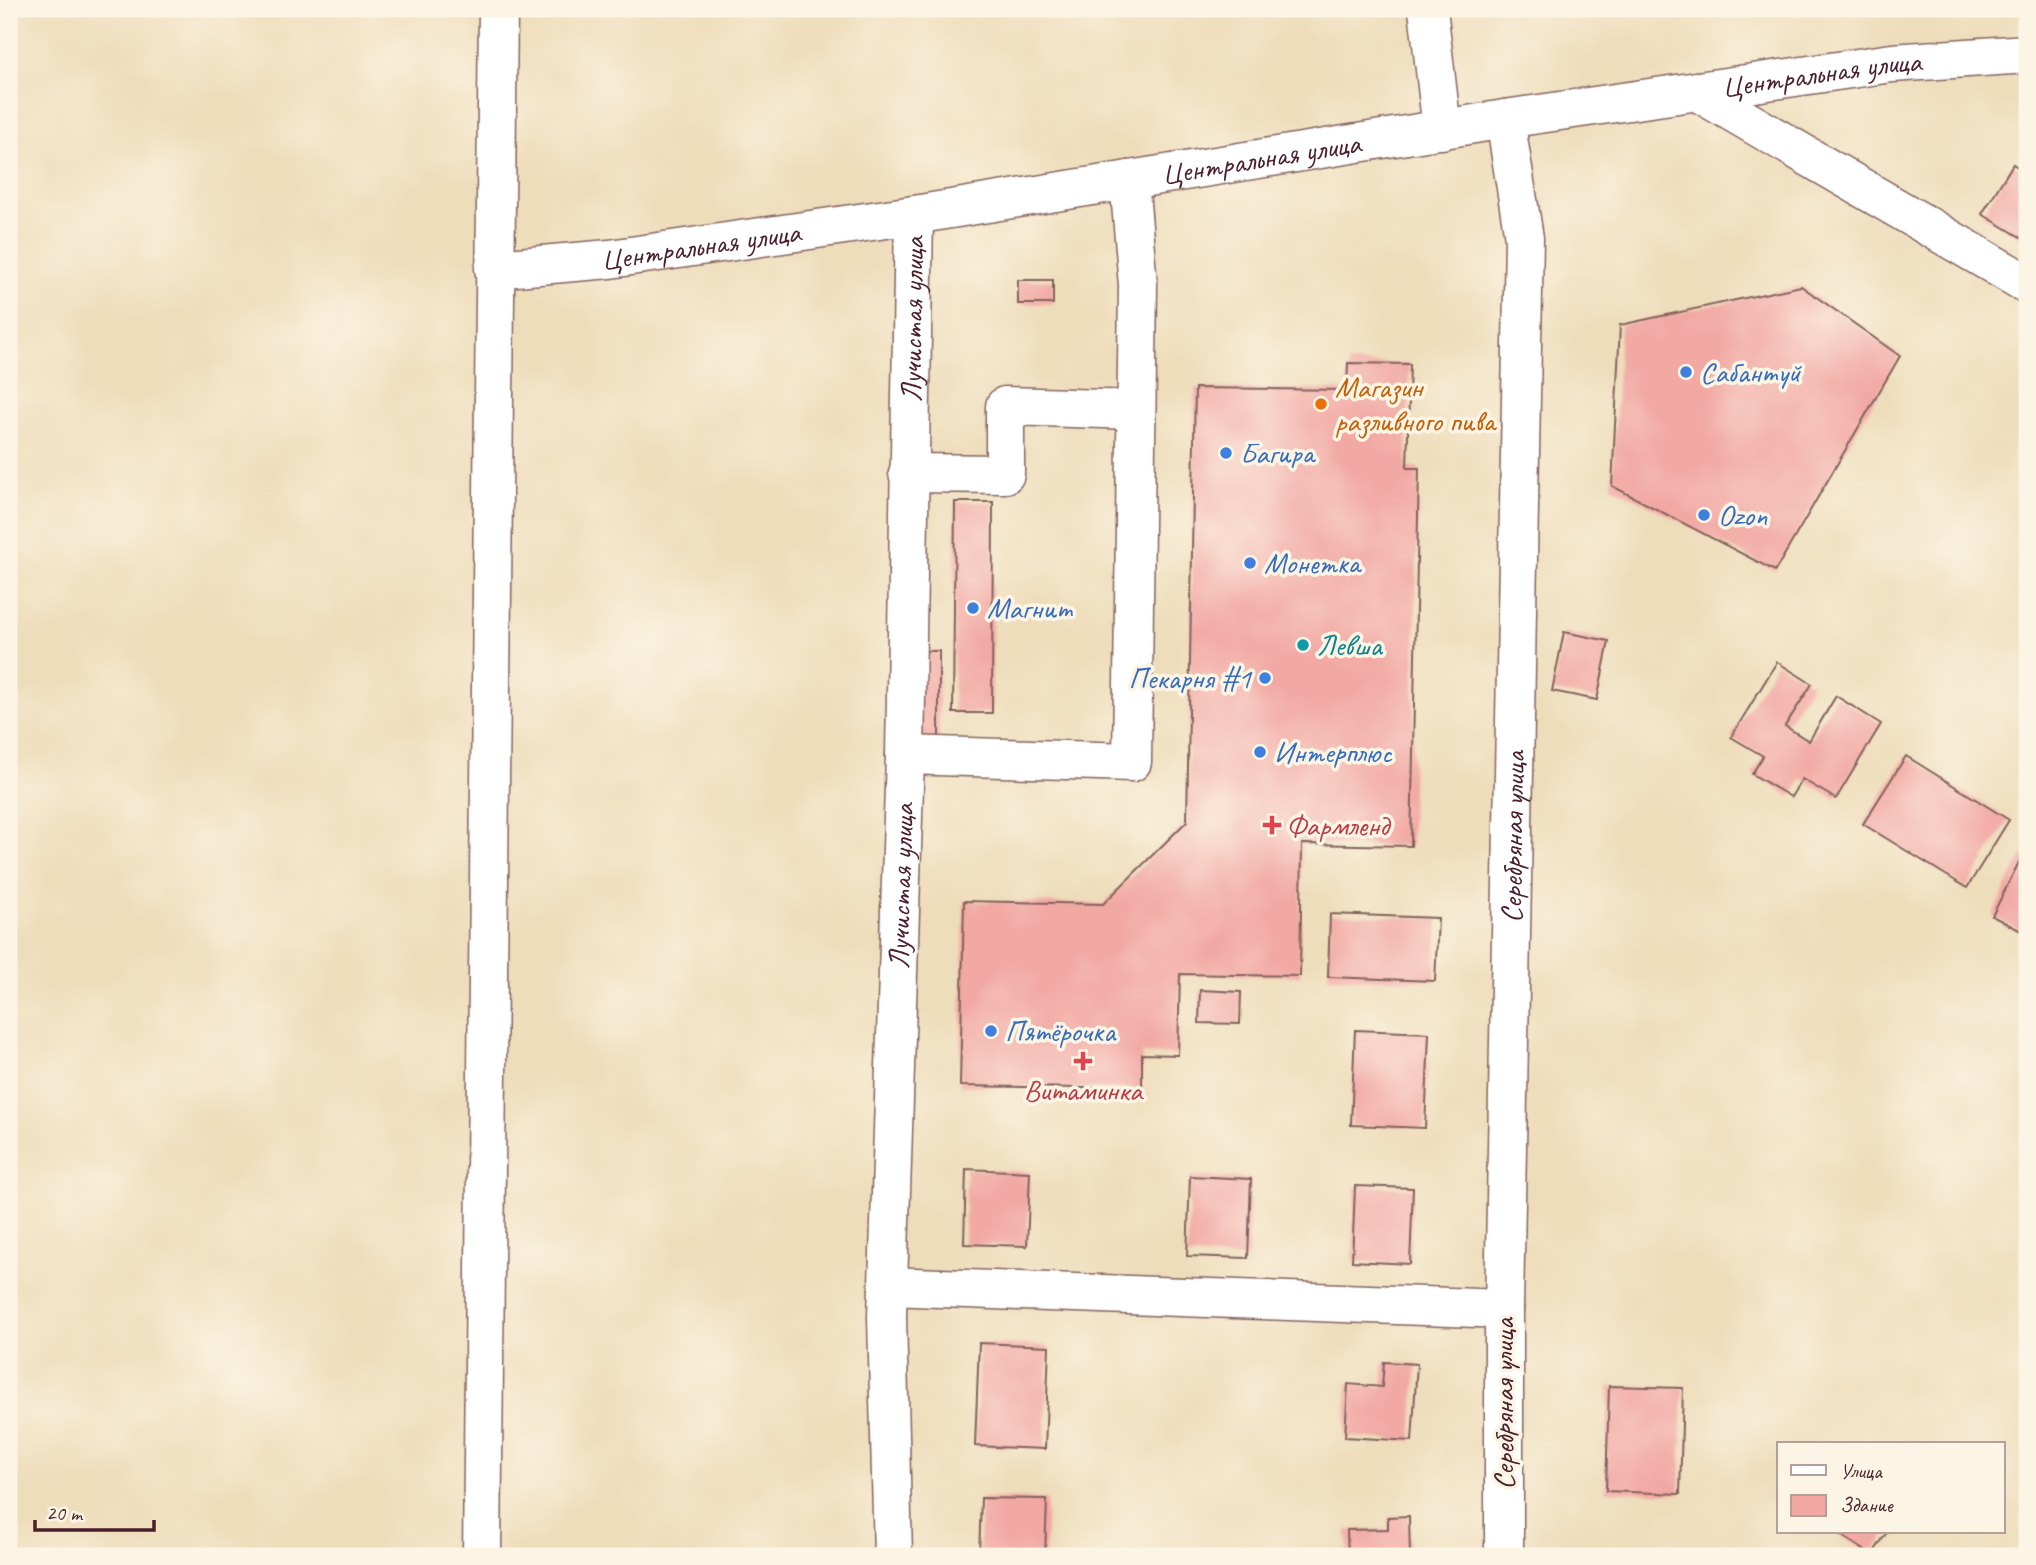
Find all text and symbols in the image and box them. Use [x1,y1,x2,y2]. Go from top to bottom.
street label: Центральная улица [1719,42,1924,106]
street label: Центральная улица [1159,123,1365,194]
street label: Центральная улица [598,212,805,279]
street label: Лучистая улица [892,234,933,403]
place label: Сабантуй [1700,353,1802,391]
marker: Сабантуй [1678,364,1694,380]
place label: Магазин разливного пива [1335,368,1497,440]
marker: Магазин разливного пива [1313,396,1329,412]
place label: Багира [1240,434,1316,472]
marker: Багира [1218,445,1234,461]
place label: Ozon [1718,496,1768,534]
marker: Ozon [1696,507,1712,523]
place label: Монетка [1264,544,1363,582]
marker: Монетка [1242,555,1258,571]
place label: Магнит [987,589,1073,627]
marker: Магнит [965,600,981,616]
place label: Левша [1317,626,1383,664]
marker: Левша [1295,637,1311,653]
place label: Пекарня #1 [1128,659,1252,697]
marker: Пекарня #1 [1257,670,1273,686]
place label: Интерплюс [1274,733,1392,771]
marker: Интерплюс [1252,744,1268,760]
street label: Серебряная улица [1492,749,1533,923]
street label: Лучистая улица [879,801,922,970]
place label: Фармленд [1286,806,1391,844]
marker: Фармленд [1264,817,1280,833]
place label: Пятёрочка [1005,1012,1117,1050]
marker: Пятёрочка [983,1023,999,1039]
marker: Витаминка [1075,1053,1091,1069]
place label: Витаминка [1024,1071,1144,1109]
street label: Серебряная улица [1484,1316,1522,1490]
legend [1777,1442,2004,1534]
text: Улица [1840,1458,1883,1484]
scale bar [35,1488,154,1532]
text: Здание [1840,1492,1894,1518]
text: 20 m [46,1500,84,1526]

